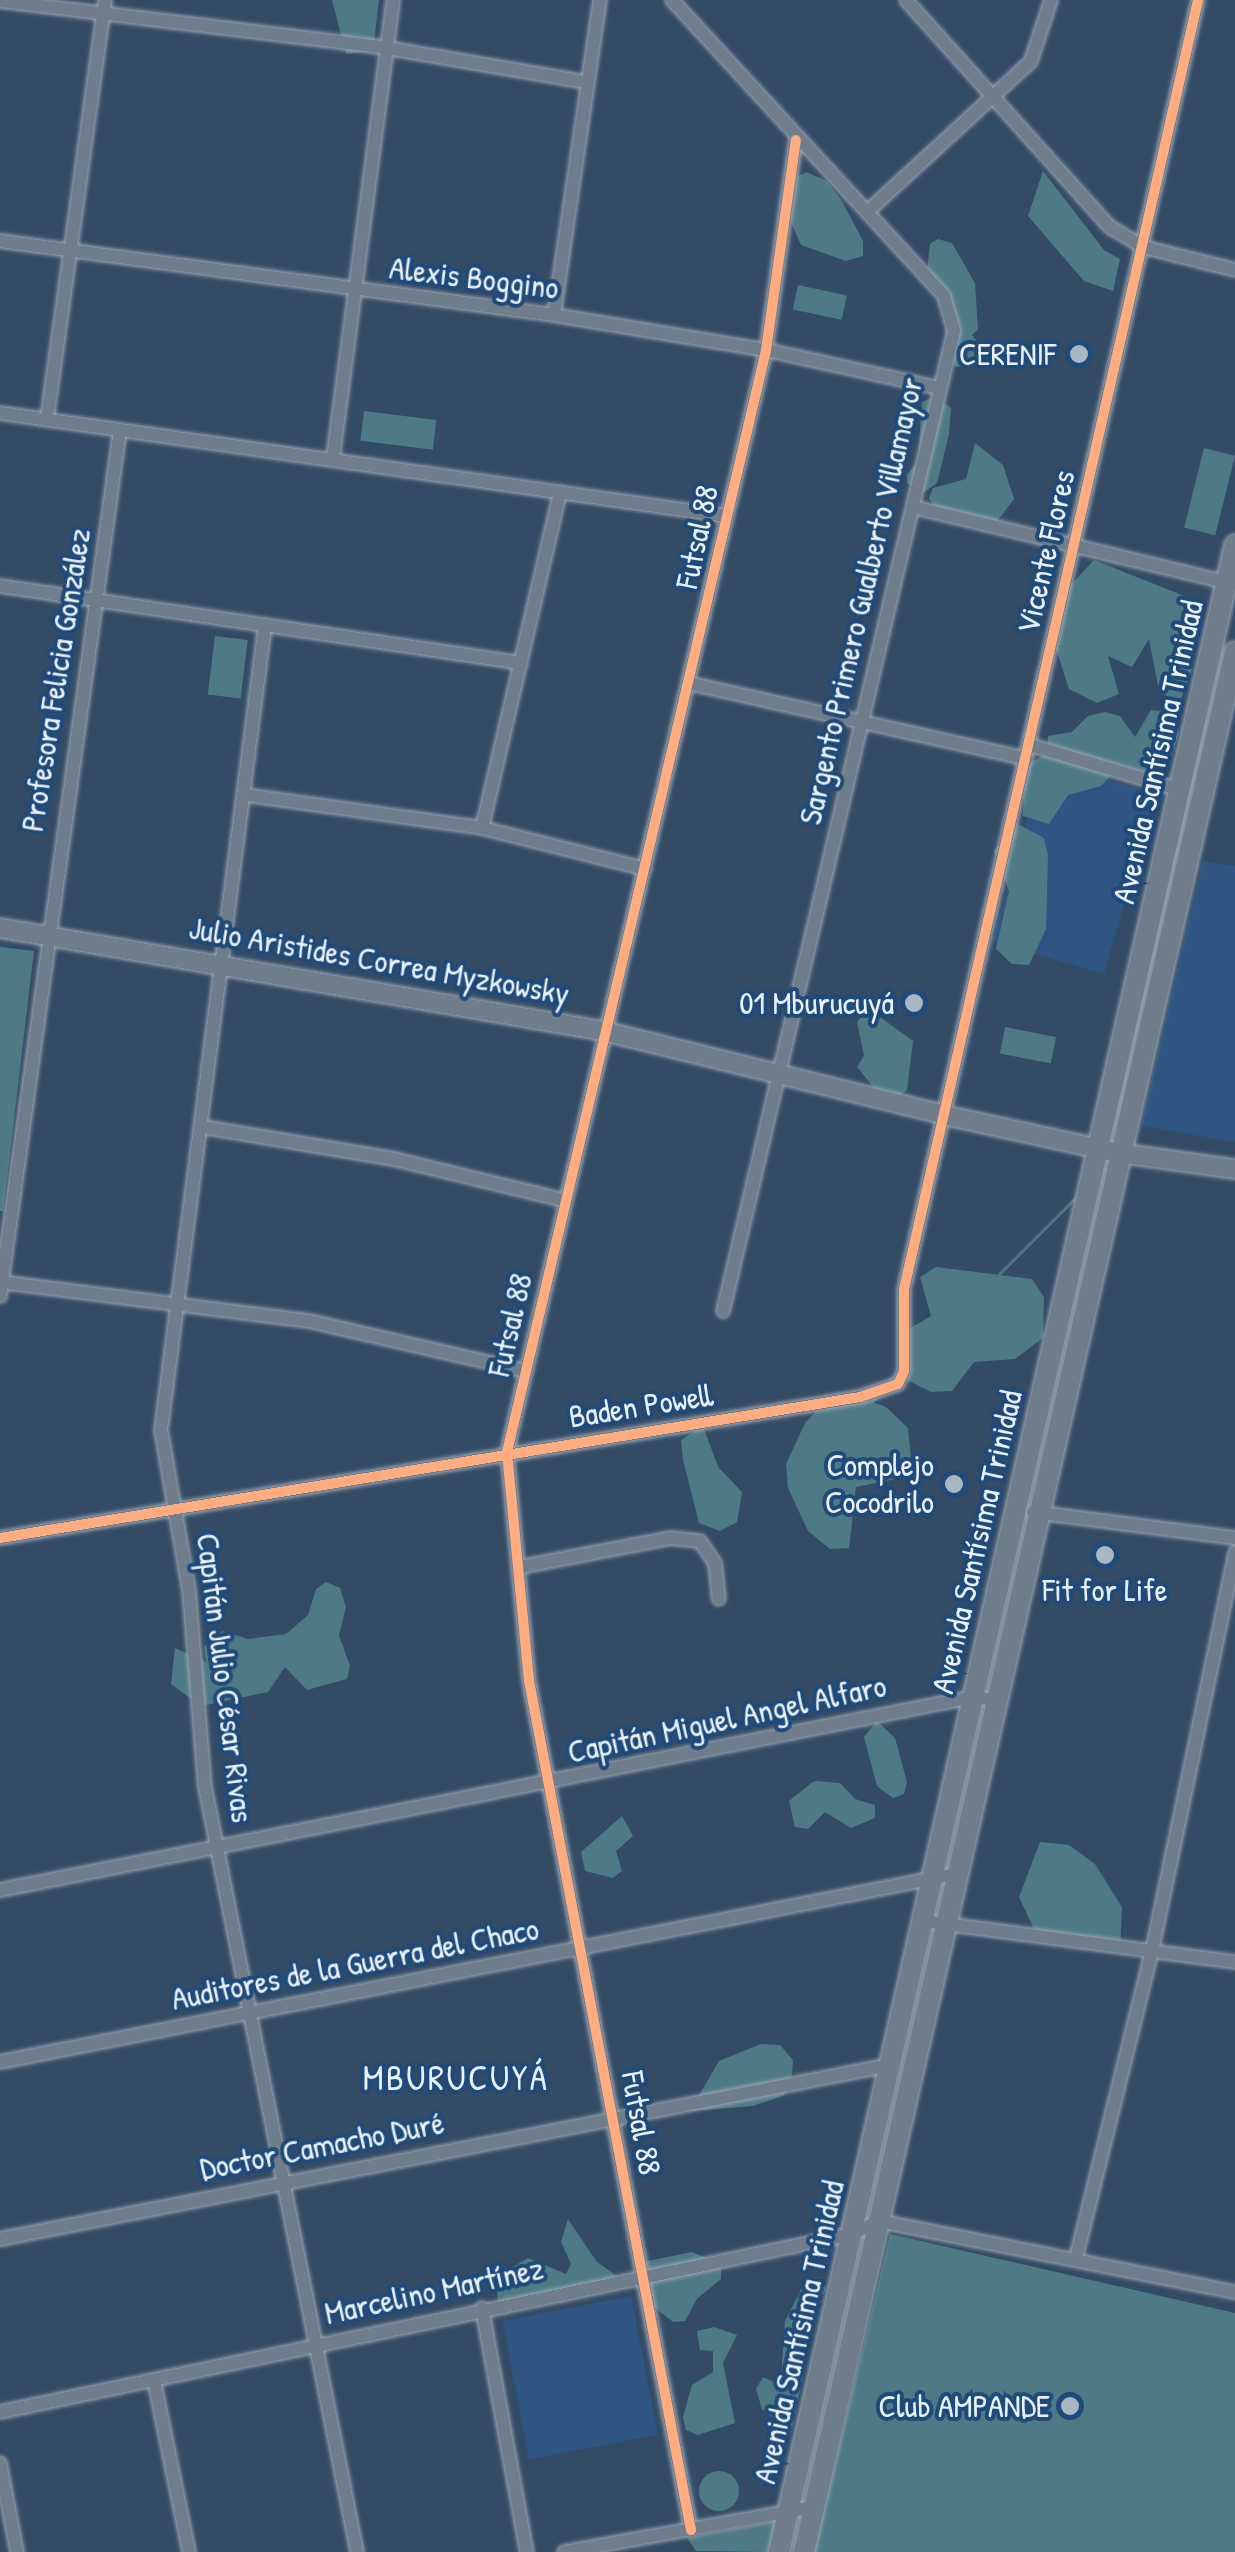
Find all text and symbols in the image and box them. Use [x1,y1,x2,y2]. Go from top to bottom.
street label: Alexis Boggino [387,249,561,307]
place label: CERENIF [959,335,1056,373]
marker: CERENIF [1066,341,1092,367]
street label: Sargento Primero Gualberto Villamayor [791,374,931,828]
street label: Vicente Flores [1009,466,1083,638]
street label: Futsal 88 [667,482,727,592]
street label: Profesora Felicia González [13,526,99,834]
street label: Avenida Santísima Trinidad [1104,597,1212,907]
street label: Julio Aristides Correa Myzkowsky [186,909,572,1013]
place label: 01 Mburucuyá [739,984,894,1022]
marker: 01 Mburucuyá [903,992,925,1014]
street label: Futsal 88 [480,1270,540,1380]
street label: Baden Powell [566,1376,716,1436]
street label: Avenida Santísima Trinidad [923,1387,1031,1697]
place label: Complejo Cocodrilo [825,1447,934,1522]
marker: Complejo Cocodrilo [943,1473,965,1495]
street label: Capitán Julio César Rivas [188,1531,262,1825]
marker: Fit for Life [1094,1544,1116,1566]
place label: Fit for Life [1043,1571,1167,1609]
street label: Capitán Miguel Angel Alfaro [564,1666,890,1772]
street label: Auditores de la Guerra del Chaco [168,1910,542,2018]
district label: MBURUCUYÁ [363,2057,549,2099]
street label: Futsal 88 [613,2068,669,2178]
street label: Doctor Camacho Duré [197,2104,447,2188]
street label: Avenida Santísima Trinidad [745,2177,853,2487]
street label: Marcelino Martínez [321,2249,547,2333]
place label: Club AMPANDE [879,2387,1050,2425]
marker: Club AMPANDE [1059,2395,1081,2417]

